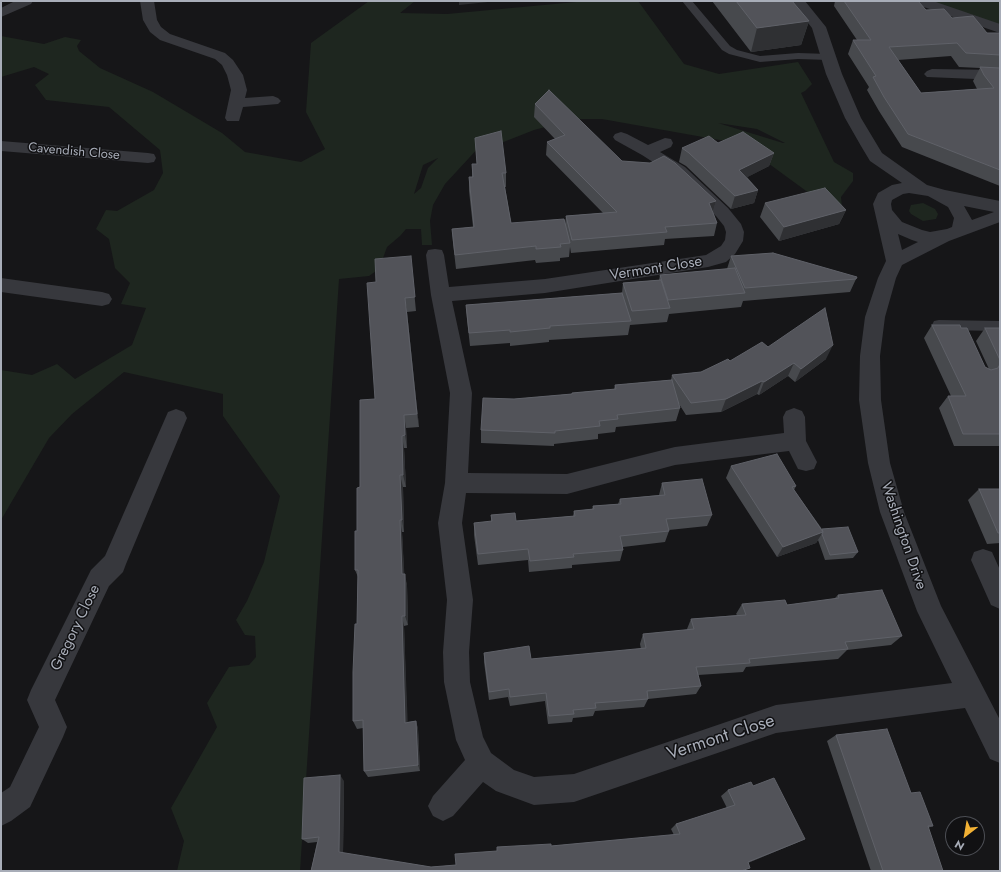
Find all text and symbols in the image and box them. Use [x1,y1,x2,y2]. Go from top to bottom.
street label: Cavendish Close [28,140,120,164]
street label: Vermont Close [609,253,703,285]
street label: Washington Drive [876,480,930,592]
street label: Gregory Close [47,582,105,674]
street label: Vermont Close [665,710,777,766]
north arrow [945,816,985,856]
text: N [951,836,967,855]

